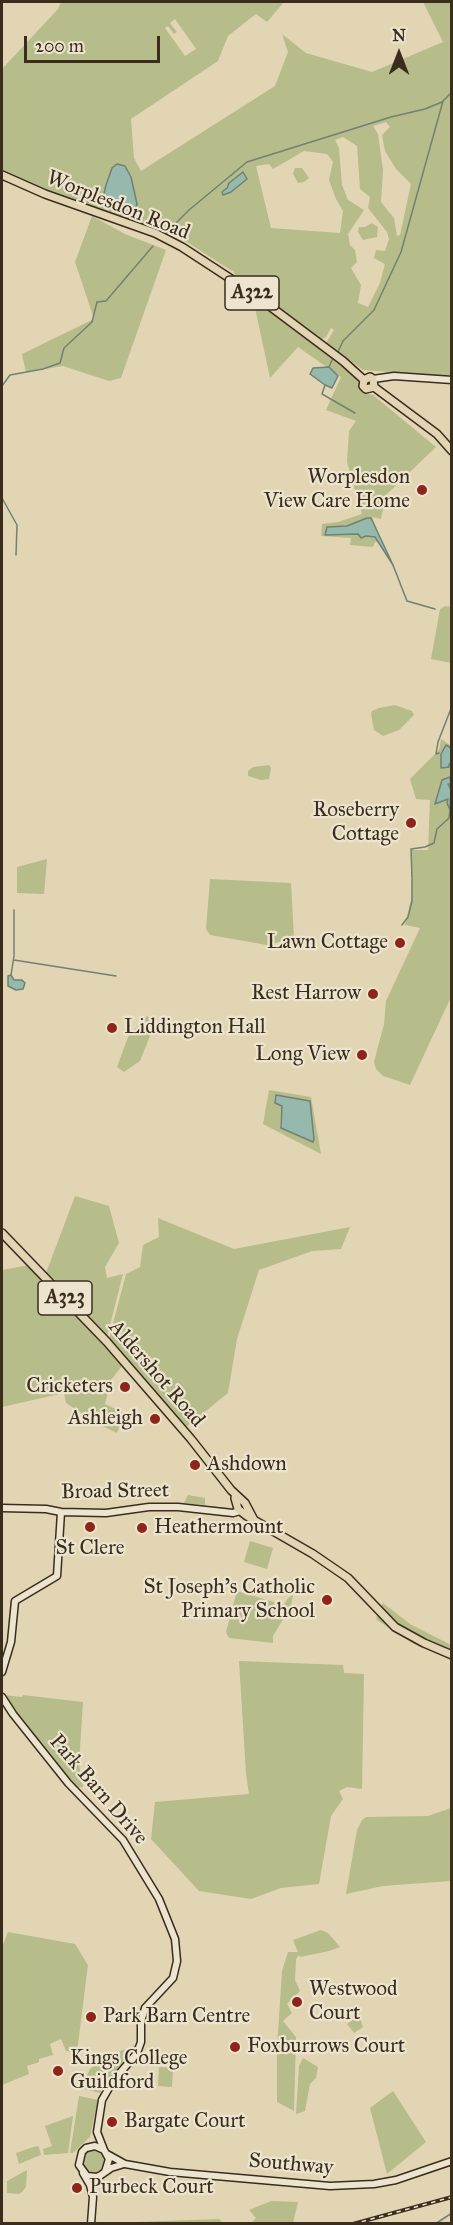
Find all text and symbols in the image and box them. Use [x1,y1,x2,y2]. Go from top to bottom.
scale bar [27,24,164,62]
north arrow [369,24,429,84]
text: N [392,26,406,45]
text: 200 m [35,35,84,57]
street label: Worplesdon Road [43,166,193,246]
road number: A322 [225,276,279,310]
place label: Worplesdon View Care Home [264,465,410,515]
marker: Worplesdon View Care Home [415,483,429,497]
place label: Roseberry Cottage [313,798,399,848]
marker: Roseberry Cottage [404,816,418,830]
place label: Lawn Cottage [267,930,388,956]
marker: Lawn Cottage [393,936,407,950]
place label: Rest Harrow [251,981,361,1007]
marker: Rest Harrow [366,987,380,1001]
place label: Liddington Hall [124,1015,266,1041]
marker: Liddington Hall [105,1021,119,1035]
place label: Long View [255,1042,350,1068]
marker: Long View [355,1048,369,1062]
road number: A323 [38,1281,92,1315]
street label: Aldershot Road [103,1315,209,1433]
place label: Cricketers [26,1374,113,1400]
marker: Cricketers [118,1380,132,1394]
place label: Ashleigh [68,1406,143,1432]
marker: Ashleigh [148,1412,162,1426]
place label: Ashdown [207,1452,287,1478]
marker: Ashdown [188,1458,202,1472]
street label: Broad Street [61,1478,169,1506]
place label: Heathermount [154,1515,283,1541]
marker: St Clere [83,1520,97,1534]
marker: Heathermount [135,1521,149,1535]
place label: St Clere [55,1536,125,1562]
place label: St Joseph's Catholic Primary School [143,1575,315,1625]
marker: St Joseph's Catholic Primary School [320,1593,334,1607]
street label: Park Barn Drive [43,1730,153,1850]
place label: Westwood Court [309,1977,398,2027]
marker: Westwood Court [290,1995,304,2009]
place label: Park Barn Centre [103,2004,250,2030]
marker: Park Barn Centre [84,2010,98,2024]
place label: Foxburrows Court [247,2034,405,2060]
marker: Foxburrows Court [228,2040,242,2054]
place label: Kings College Guildford [70,2046,188,2096]
marker: Kings College Guildford [51,2064,65,2078]
place label: Bargate Court [124,2109,246,2135]
marker: Bargate Court [105,2115,119,2129]
street label: Southway [248,2149,334,2181]
place label: Purbeck Court [89,2175,214,2201]
marker: Purbeck Court [70,2181,84,2195]

